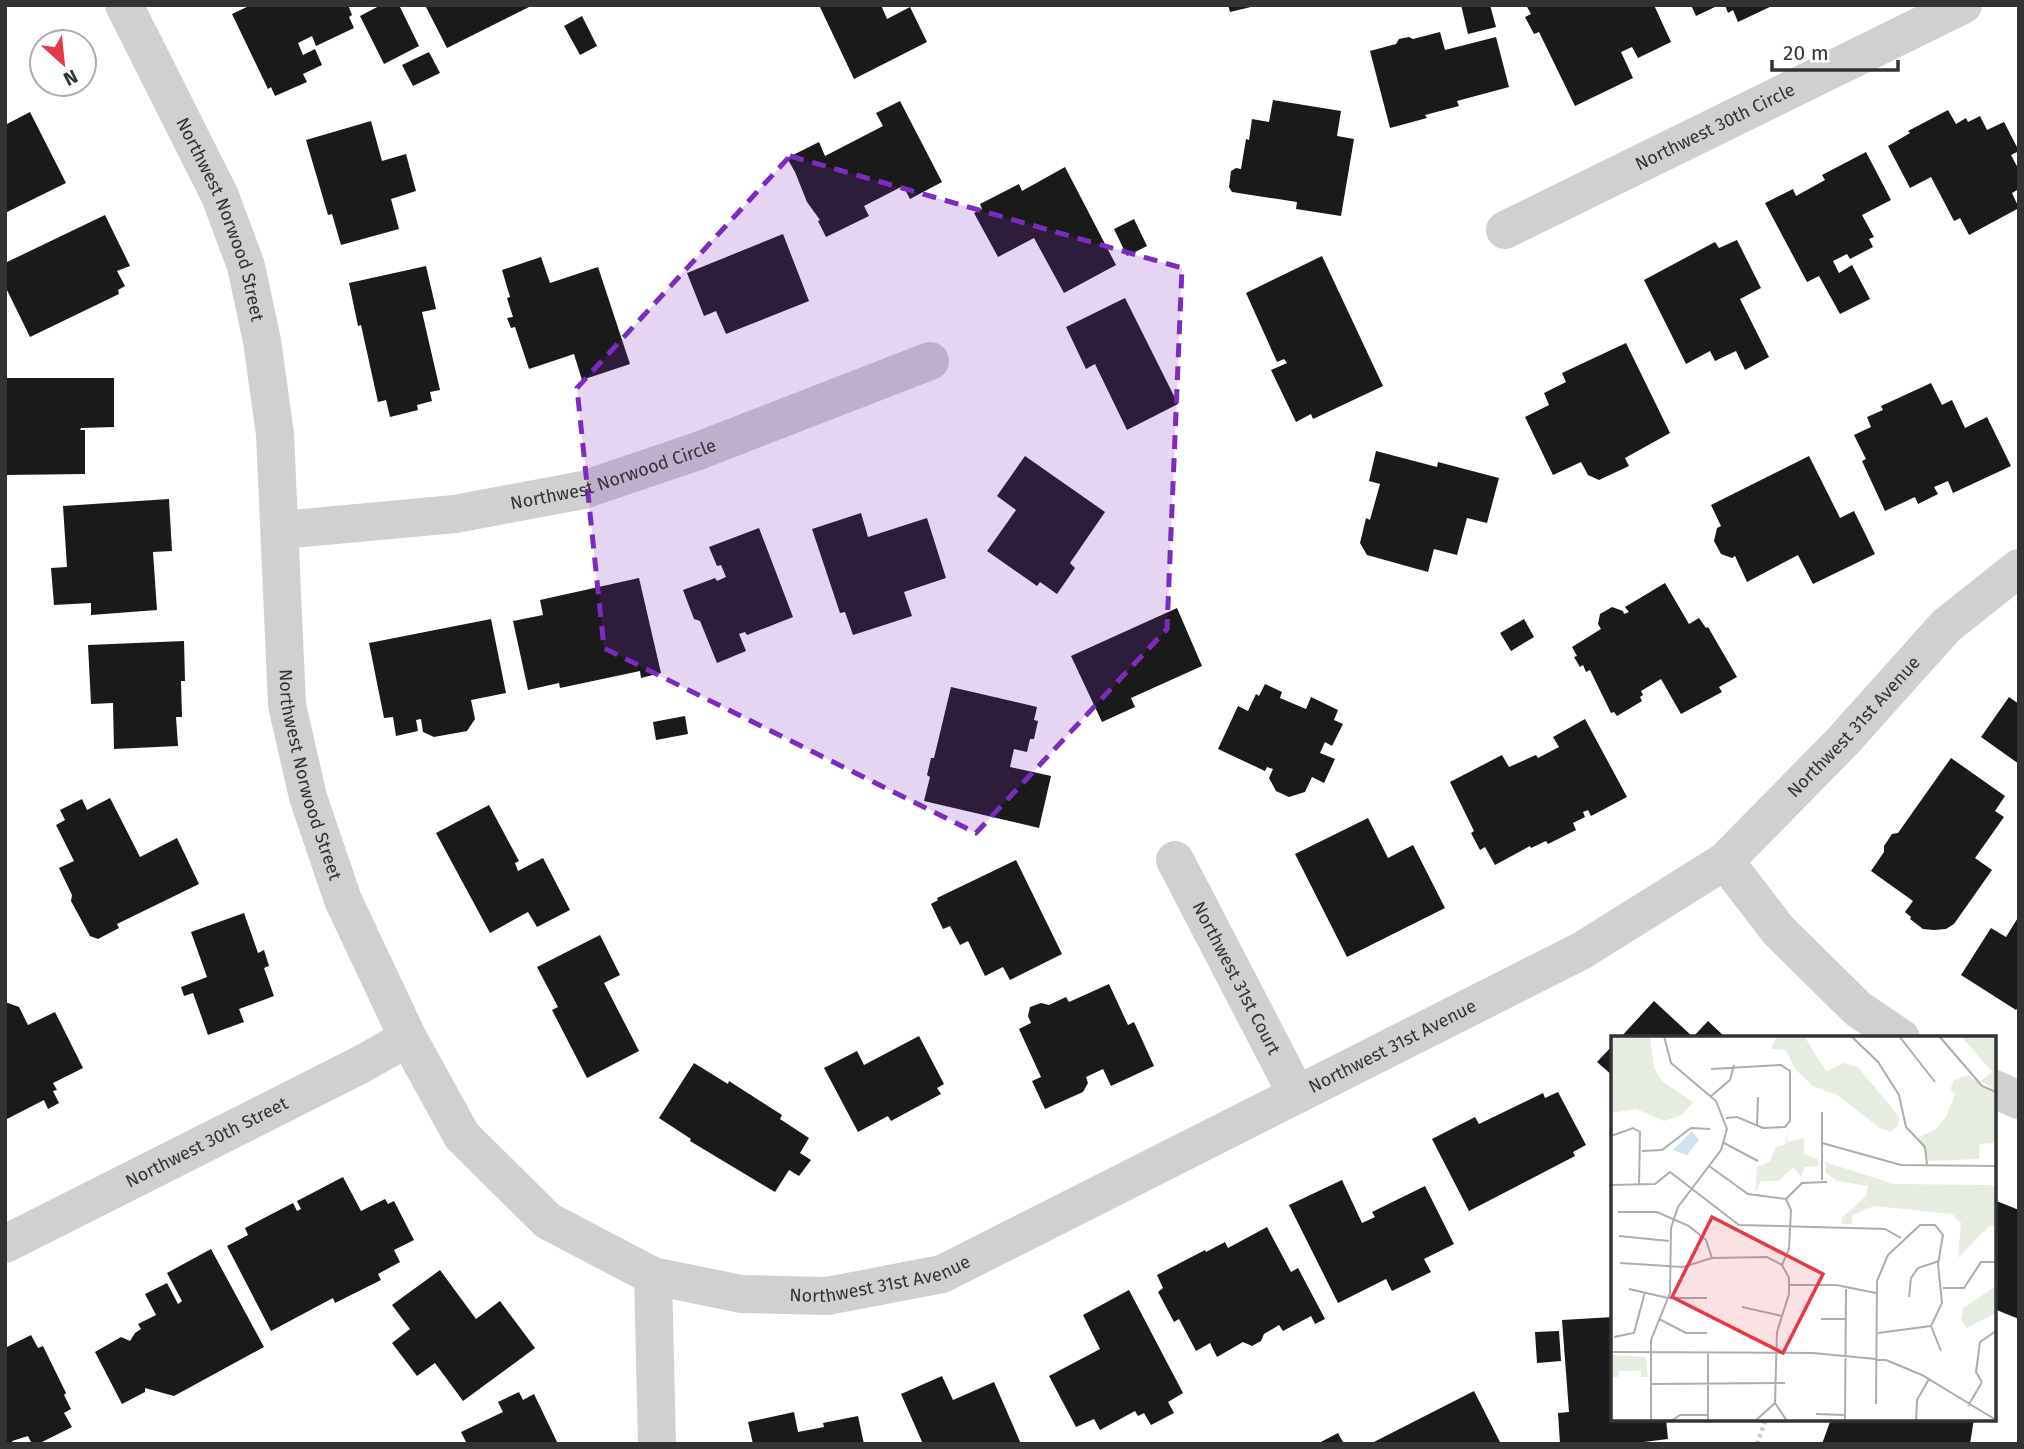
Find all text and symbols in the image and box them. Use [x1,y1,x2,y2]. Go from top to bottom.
north arrow [28,28,98,98]
scale bar [1772,28,1898,72]
text: 20 m [1783,40,1829,66]
text: N [60,65,81,91]
street label: Northwest 30th Circle [1631,78,1799,175]
street label: Northwest Norwood Street [171,114,269,324]
street label: Northwest Norwood Circle [508,434,719,514]
street label: Northwest 31st Avenue [1783,652,1925,802]
street label: Northwest Norwood Street [274,669,347,883]
street label: Northwest 31st Court [1187,898,1285,1059]
street label: Northwest 31st Avenue [1305,995,1480,1098]
inset map [1611,1036,1996,1421]
street label: Northwest 30th Street [122,1092,292,1192]
street label: Northwest 31st Avenue [789,1251,974,1307]

